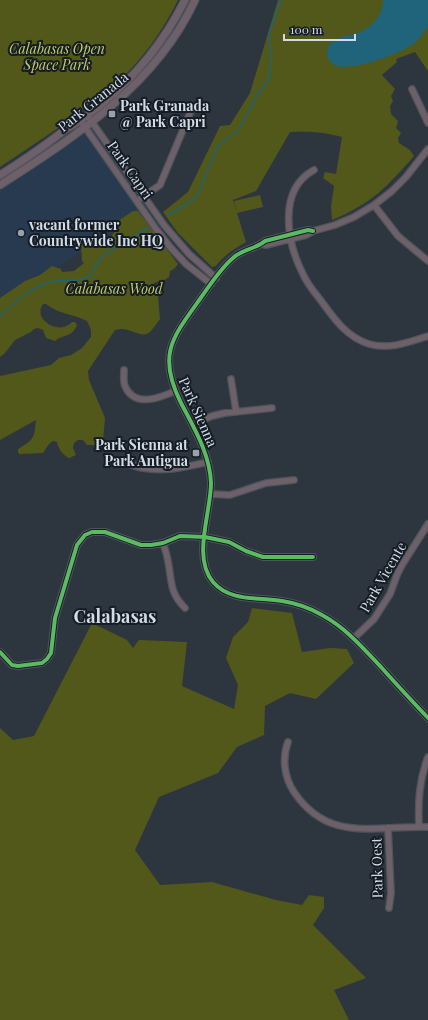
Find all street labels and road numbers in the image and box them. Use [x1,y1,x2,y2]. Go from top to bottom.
street label: Park Granada [53,67,132,136]
street label: Park Capri [103,137,157,203]
street label: Park Sienna [175,374,222,450]
street label: Park Vicente [355,538,410,615]
street label: Park Oest [366,836,387,899]

